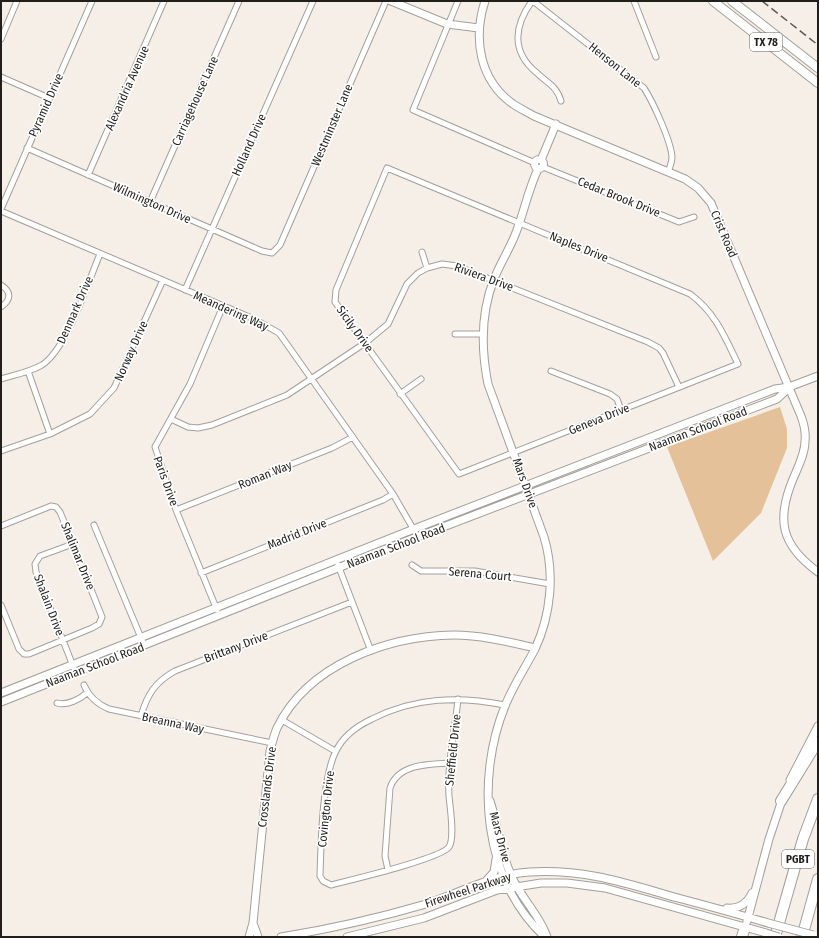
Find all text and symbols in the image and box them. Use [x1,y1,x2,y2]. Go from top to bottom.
road number: TX 78 [750,33,782,51]
street label: Henson Lane [586,40,644,90]
street label: Alexandria Avenue [102,44,152,132]
street label: Carriagehouse Lane [169,54,221,148]
street label: Pyramid Drive [26,71,66,139]
street label: Westminster Lane [308,82,356,168]
street label: Holland Drive [229,112,269,178]
street label: Cedar Brook Drive [576,174,662,220]
street label: Wilmington Drive [111,180,193,227]
street label: Crist Road [708,208,740,260]
street label: Naples Drive [548,229,610,265]
street label: Riviera Drive [453,260,515,294]
street label: Denmark Drive [54,274,96,346]
street label: Meandering Way [191,288,271,334]
street label: Sicily Drive [334,303,377,355]
street label: Norway Drive [111,319,151,383]
street label: Geneva Drive [567,400,631,438]
street label: Naaman School Road [647,404,749,454]
street label: Paris Drive [151,454,182,508]
street label: Mars Drive [510,456,540,510]
street label: Roman Way [236,458,294,492]
street label: Madrid Drive [265,516,329,552]
street label: Shalimar Drive [58,520,98,592]
street label: Naaman School Road [345,521,447,571]
street label: Serena Court [448,564,512,584]
street label: Shalain Drive [31,572,67,638]
street label: Brittany Drive [202,628,270,666]
street label: Naaman School Road [44,640,146,690]
street label: Breanna Way [141,710,206,737]
street label: Sheffield Drive [442,713,464,786]
street label: Crosslands Drive [255,746,279,828]
street label: Covington Drive [315,770,337,848]
street label: Mars Drive [487,810,513,864]
road number: PGBT [782,850,814,868]
street label: Firewheel Parkway [423,869,513,911]

